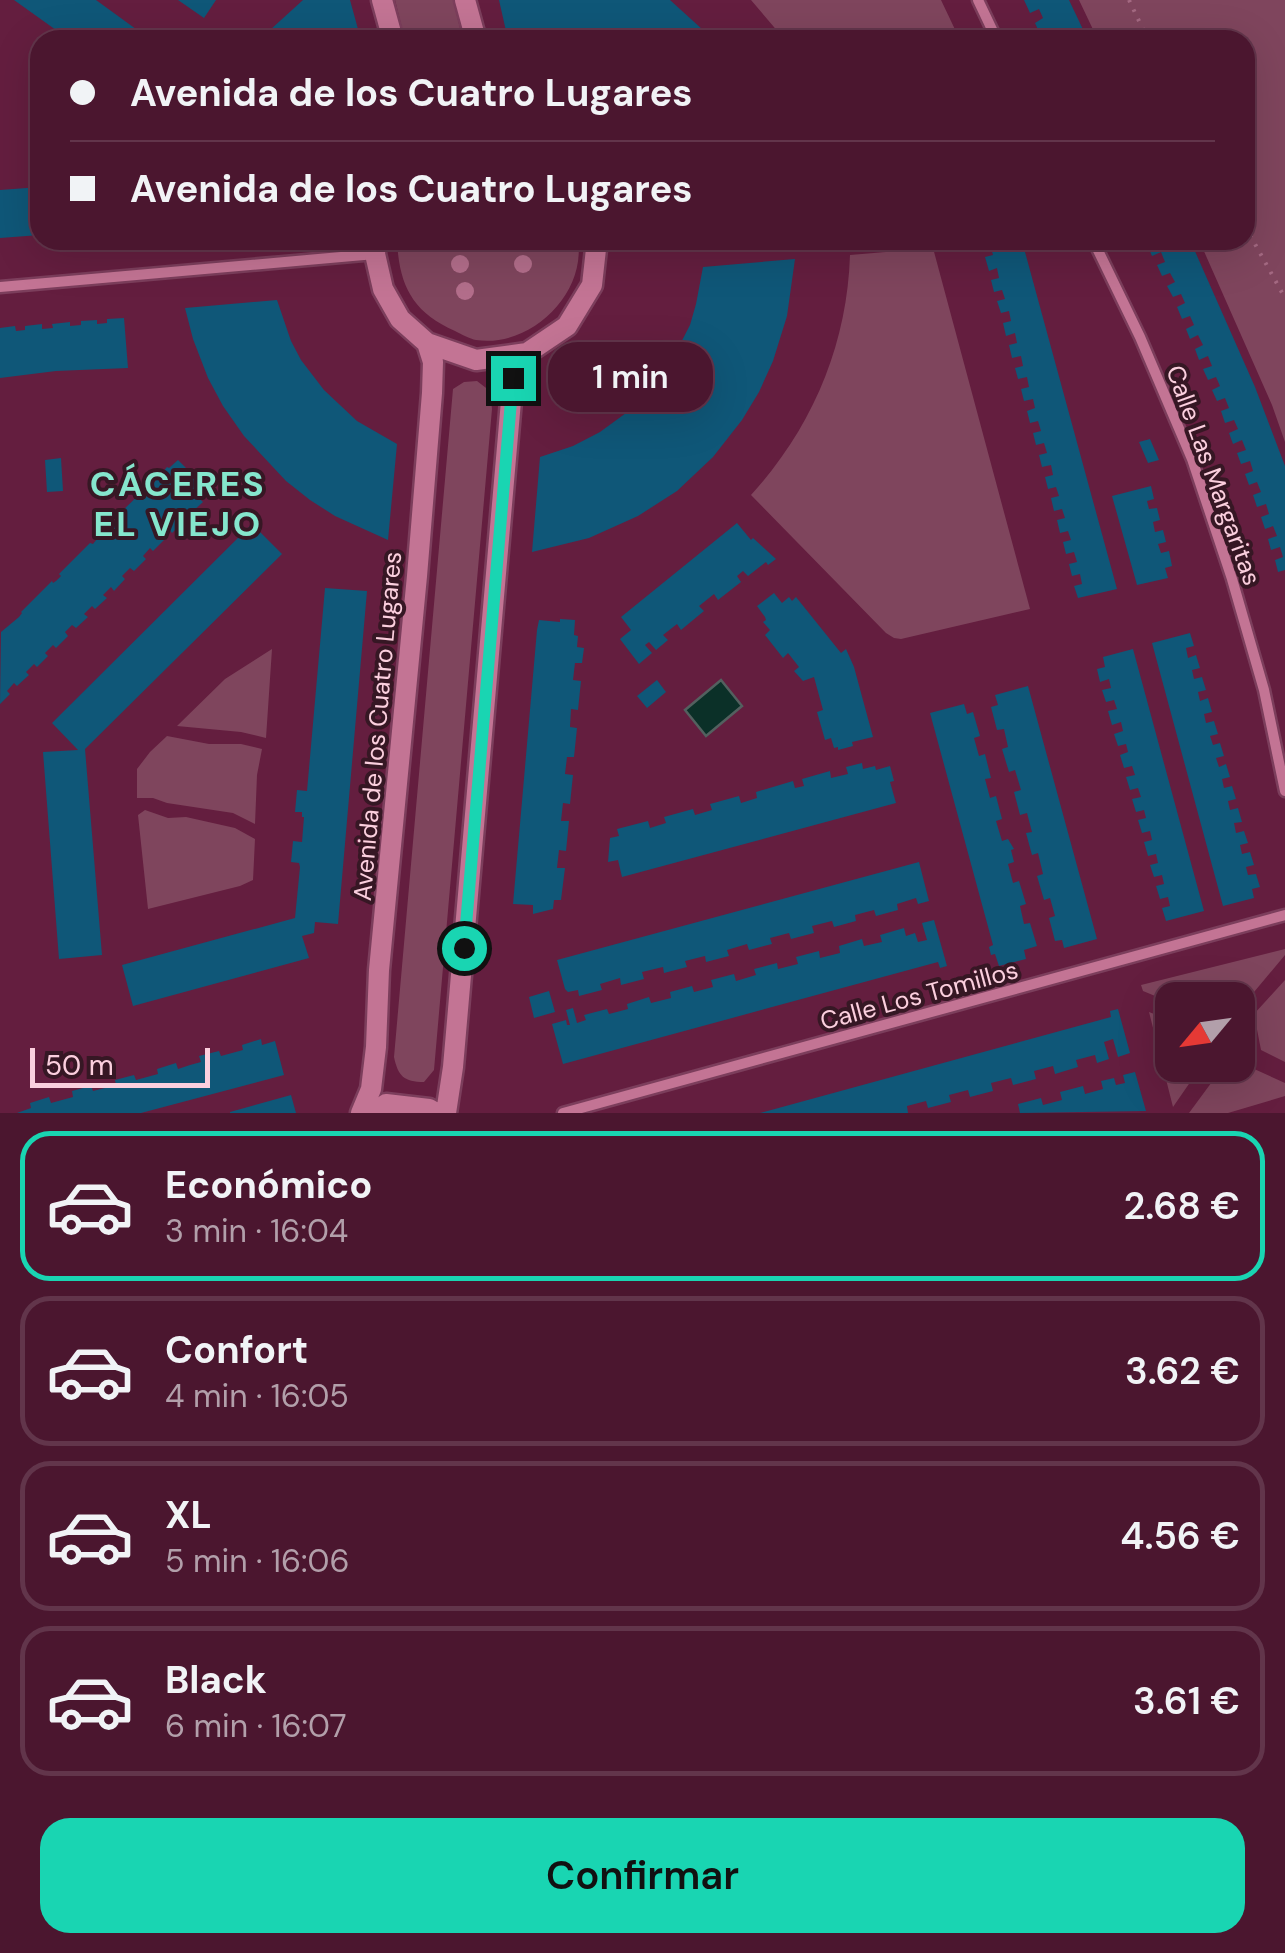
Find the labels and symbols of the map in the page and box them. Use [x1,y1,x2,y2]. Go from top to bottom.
callout: 1 min [548,343,713,413]
route end [491,356,536,401]
street label: Calle Las Margaritas [1158,361,1269,590]
district label: CÁCERES EL VIEJO [90,461,266,547]
street label: Avenida de los Cuatro Lugares [346,550,409,902]
route start [442,926,487,971]
street label: Calle Los Tomillos [817,953,1022,1038]
north arrow [1155,982,1255,1082]
scale bar [30,1043,210,1088]

